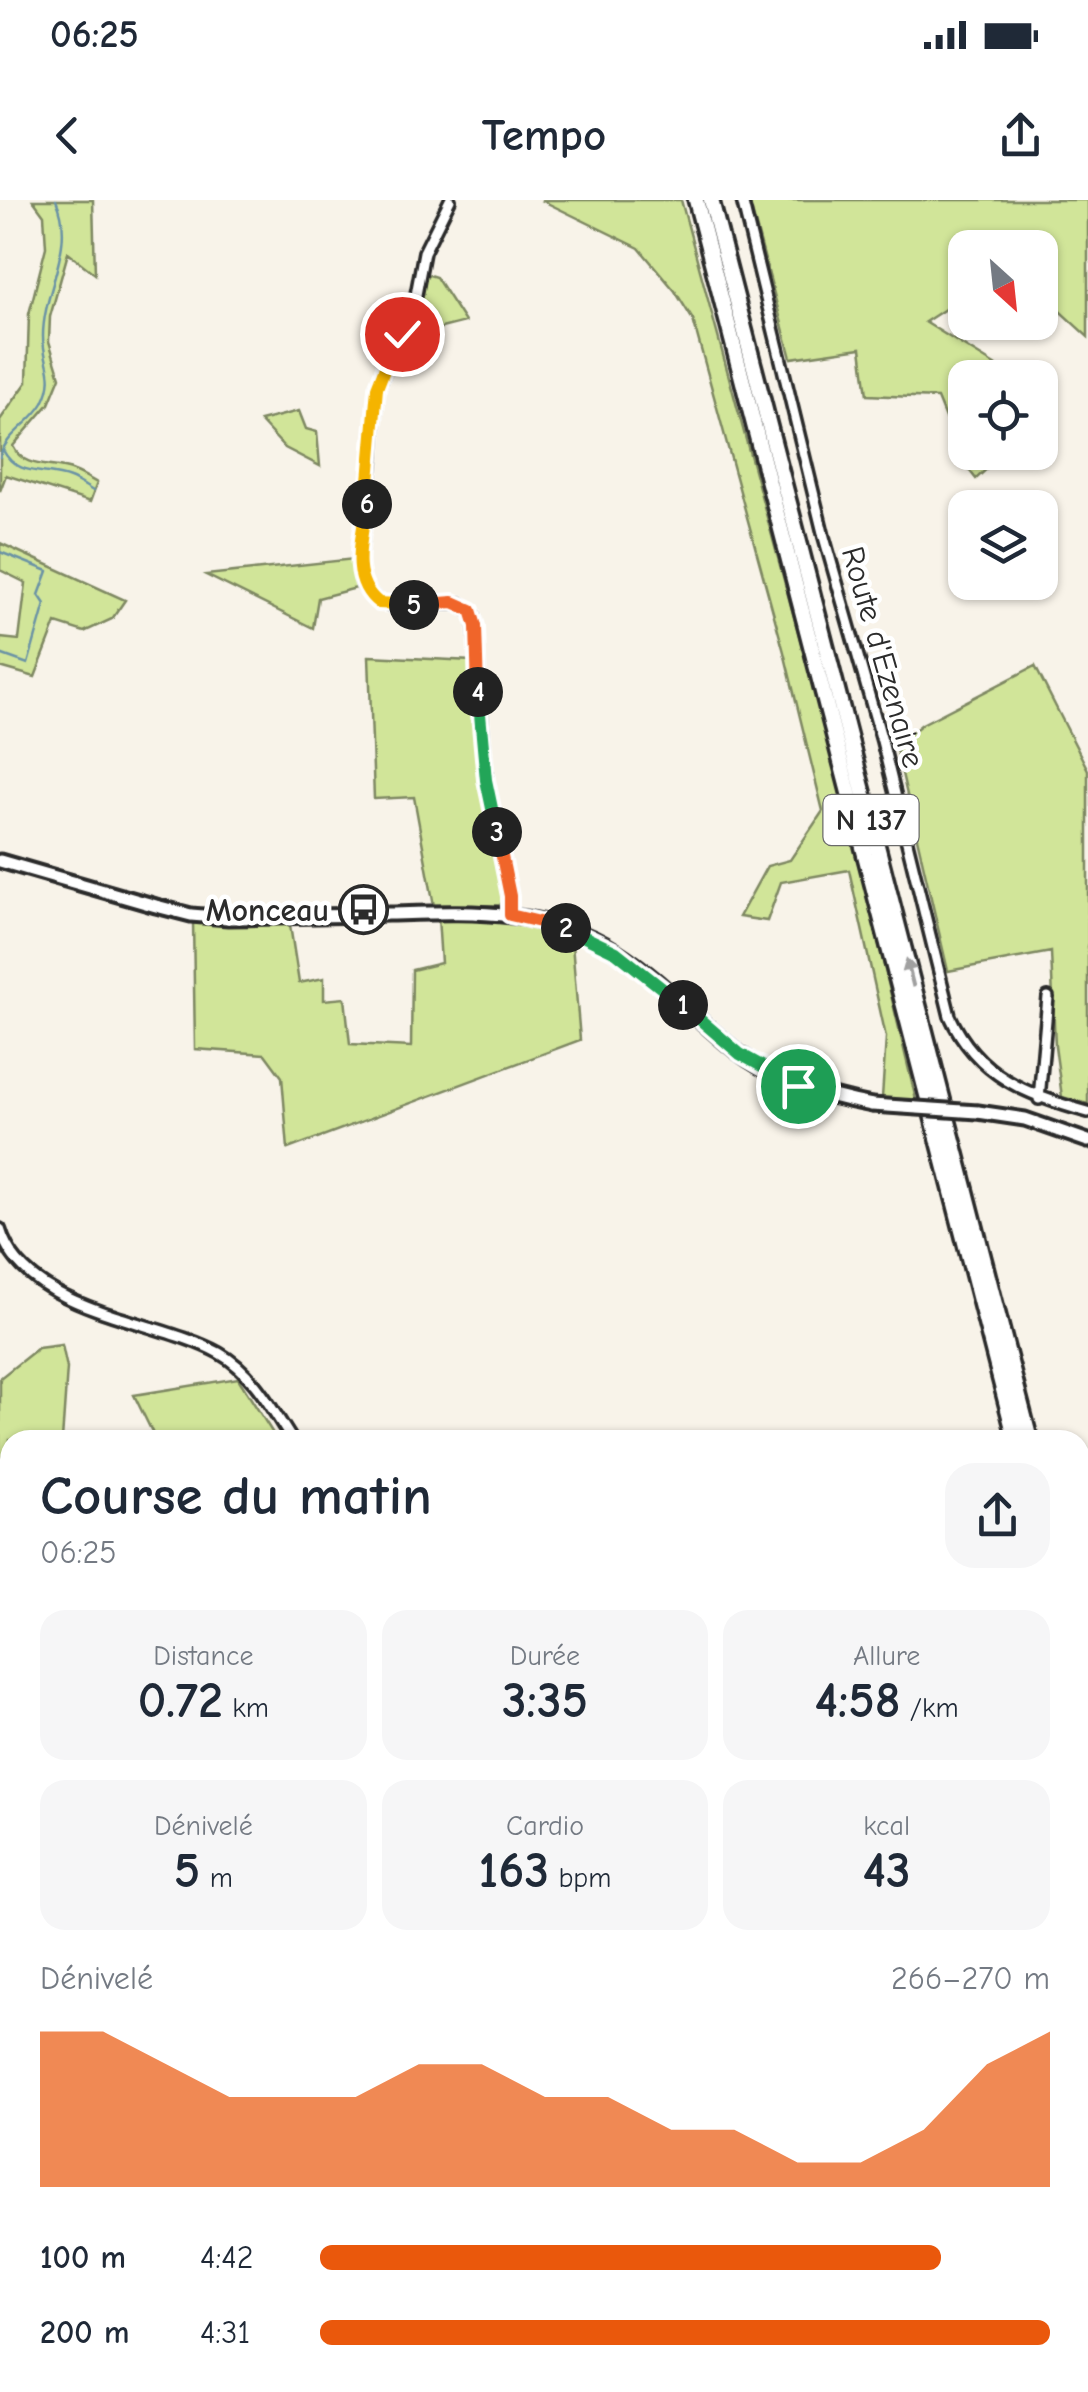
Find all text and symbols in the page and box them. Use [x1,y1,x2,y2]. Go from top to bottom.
text: 06:25 [50,13,139,57]
icon: back [40,108,95,163]
icon: share [993,108,1048,163]
text: Tempo [482,109,606,161]
north arrow [948,230,1058,340]
map controls [948,230,1058,600]
pin [360,292,445,377]
icon: check [375,307,430,362]
button: locate [948,360,1058,470]
pin: 6 [342,479,392,529]
text: 6 [360,488,374,520]
button: layers [948,490,1058,600]
street label: Route d'Ezenaire [834,542,932,772]
pin: 5 [389,580,439,630]
text: 5 [407,589,421,621]
pin: 4 [453,667,503,717]
text: 4 [471,676,485,708]
road number: N 137 [824,795,918,845]
pin: 3 [472,807,522,857]
text: 3 [490,816,504,848]
bus stop icon: Monceau [338,884,390,936]
place label: Monceau [206,892,329,929]
pin: 2 [541,903,591,953]
text: 2 [559,912,573,944]
one-way arrow [902,957,917,988]
pin: 1 [658,980,708,1030]
text: 1 [677,989,689,1021]
pin [756,1044,841,1129]
icon: arrive [771,1059,826,1114]
button: share [945,1463,1050,1568]
text: Course du matin [40,1464,432,1528]
text: 06:25 [40,1534,117,1571]
text: Distance [153,1640,253,1672]
text: Durée [510,1640,580,1672]
text: Allure [853,1640,920,1672]
text: 0.72 [138,1672,223,1730]
text: 3:35 [502,1672,588,1730]
text: 4:58 [815,1672,900,1730]
text: km [223,1692,269,1724]
text: /km [900,1692,959,1724]
text: Dénivelé [154,1810,253,1842]
text: Cardio [506,1810,584,1842]
text: kcal [863,1810,910,1842]
text: 5 [174,1842,200,1900]
text: 163 [479,1842,549,1900]
text: 43 [863,1842,911,1900]
text: m [200,1862,233,1894]
text: bpm [549,1862,611,1894]
text: Dénivelé [40,1960,153,1997]
text: 266–270 m [891,1960,1050,1997]
text: 100 m [40,2239,126,2276]
text: 4:42 [200,2239,254,2276]
text: 200 m [40,2314,129,2351]
text: 4:31 [200,2314,250,2351]

